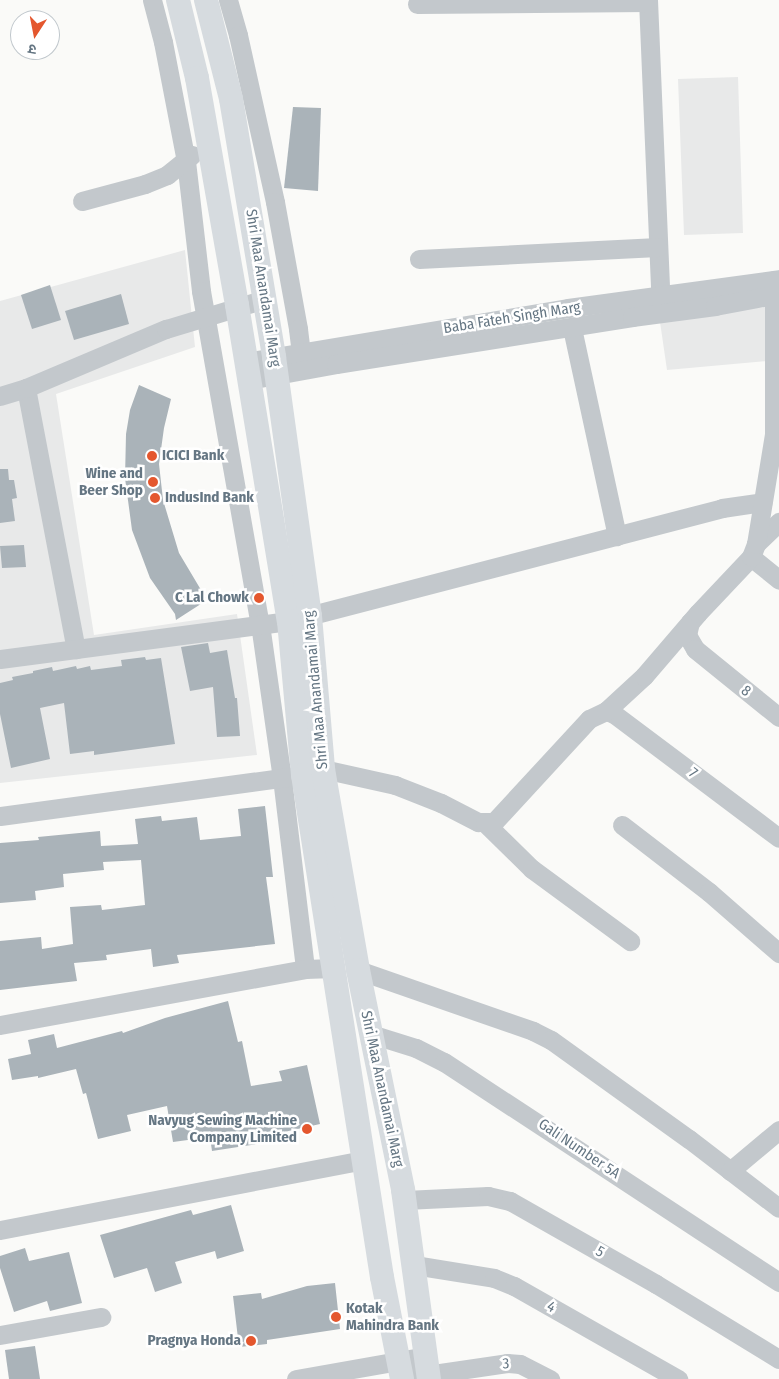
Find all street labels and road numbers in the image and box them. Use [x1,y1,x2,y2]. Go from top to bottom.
street label: Shri Maa Anandamai Marg [242,208,284,368]
street label: Baba Fateh Singh Marg [442,298,582,338]
street label: Shri Maa Anandamai Marg [300,610,332,770]
street label: 8 [738,682,754,700]
street label: 7 [685,764,701,782]
street label: Shri Maa Anandamai Marg [357,1009,407,1169]
street label: Gali Number 5A [535,1115,623,1183]
street label: 5 [593,1242,607,1262]
street label: 4 [544,1297,558,1317]
street label: 3 [502,1355,510,1373]

